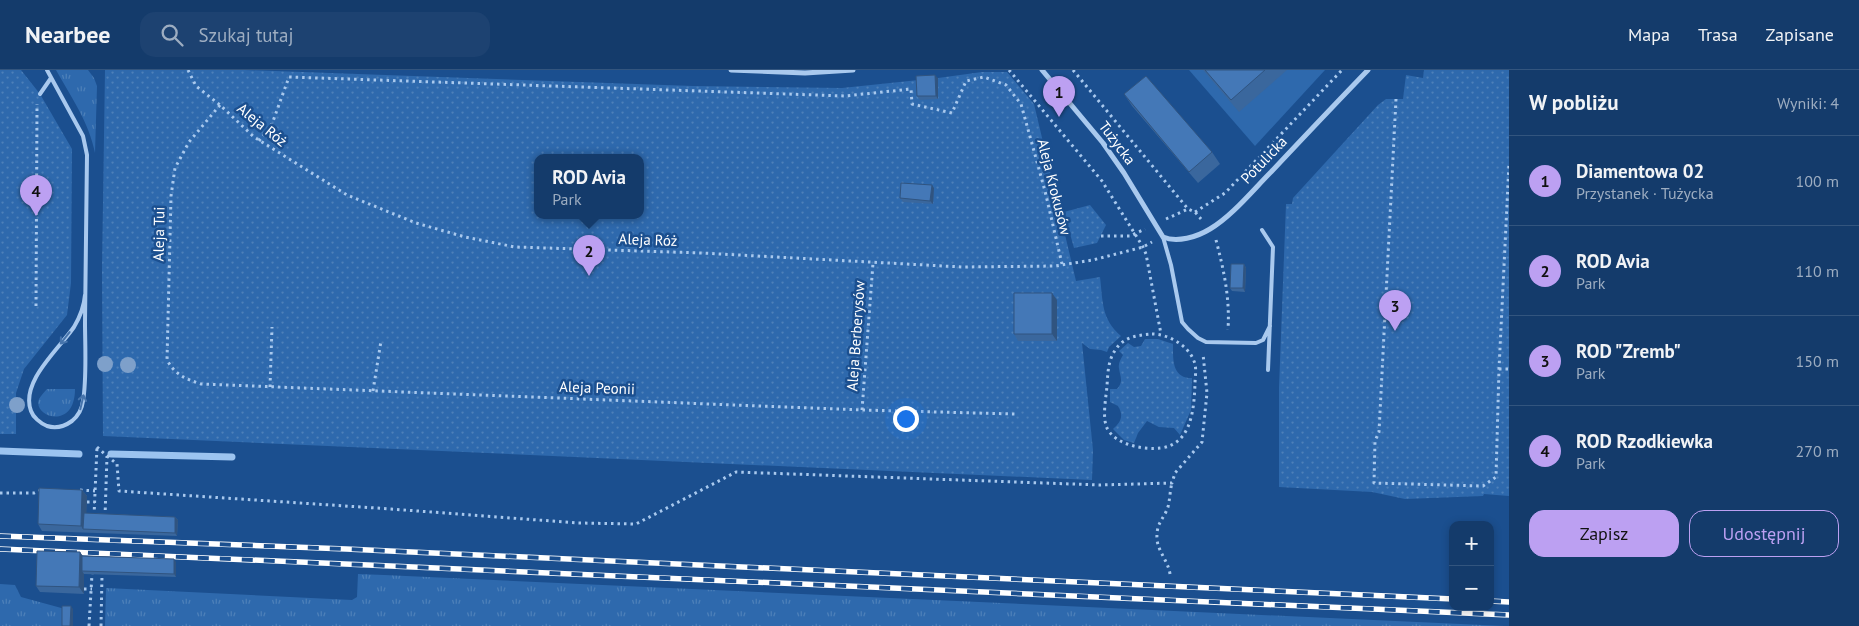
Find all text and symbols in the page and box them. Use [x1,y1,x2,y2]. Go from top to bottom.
search box [140,12,490,57]
text: Nearbee [25,19,110,50]
icon: search [158,21,186,49]
text: Szukaj tutaj [198,23,294,47]
text: Mapa [1628,23,1670,46]
text: Trasa [1698,23,1738,46]
text: Zapisane [1766,23,1834,46]
pin: 1 [1043,76,1075,117]
text: W pobliżu [1529,89,1618,116]
text: Wyniki: 4 [1777,93,1839,113]
street label: Aleja Róż [233,99,291,151]
street label: Tużycka [1095,117,1140,168]
street label: Potulicka [1236,132,1291,187]
street label: Aleja Krokusów [1033,137,1076,237]
popup [534,154,644,219]
text: Diamentowa 02 [1576,159,1704,183]
text: ROD Avia [552,165,626,189]
text: 1 [1540,171,1550,191]
text: 100 m [1796,171,1839,191]
pin: 4 [20,175,52,216]
text: Przystanek · Tużycka [1576,183,1714,203]
text: Park [552,189,582,209]
street label: Aleja Tui [149,207,168,261]
street label: Aleja Róż [618,229,678,250]
pin: 2 [573,235,605,276]
text: ROD Avia [1576,249,1650,273]
text: 2 [1540,261,1550,281]
text: 110 m [1796,261,1839,281]
text: Park [1576,273,1605,293]
street label: Aleja Berberysów [842,280,869,392]
pin: 3 [1379,290,1411,331]
one-way arrow [60,331,71,344]
text: ROD "Zremb" [1576,339,1681,363]
text: 3 [1540,351,1550,371]
text: 150 m [1796,351,1839,371]
text: Park [1576,363,1605,383]
street label: Aleja Peonii [559,377,635,398]
one-way arrow [78,395,87,411]
your location [893,406,919,432]
text: ROD Rzodkiewka [1576,429,1713,453]
text: 4 [1540,441,1550,461]
text: 270 m [1796,441,1839,461]
text: Park [1576,453,1605,473]
button: Zapisz [1529,510,1679,557]
button: Udostępnij [1689,510,1839,557]
map controls [1449,521,1494,611]
button: + [1449,521,1494,566]
button: − [1449,566,1494,611]

